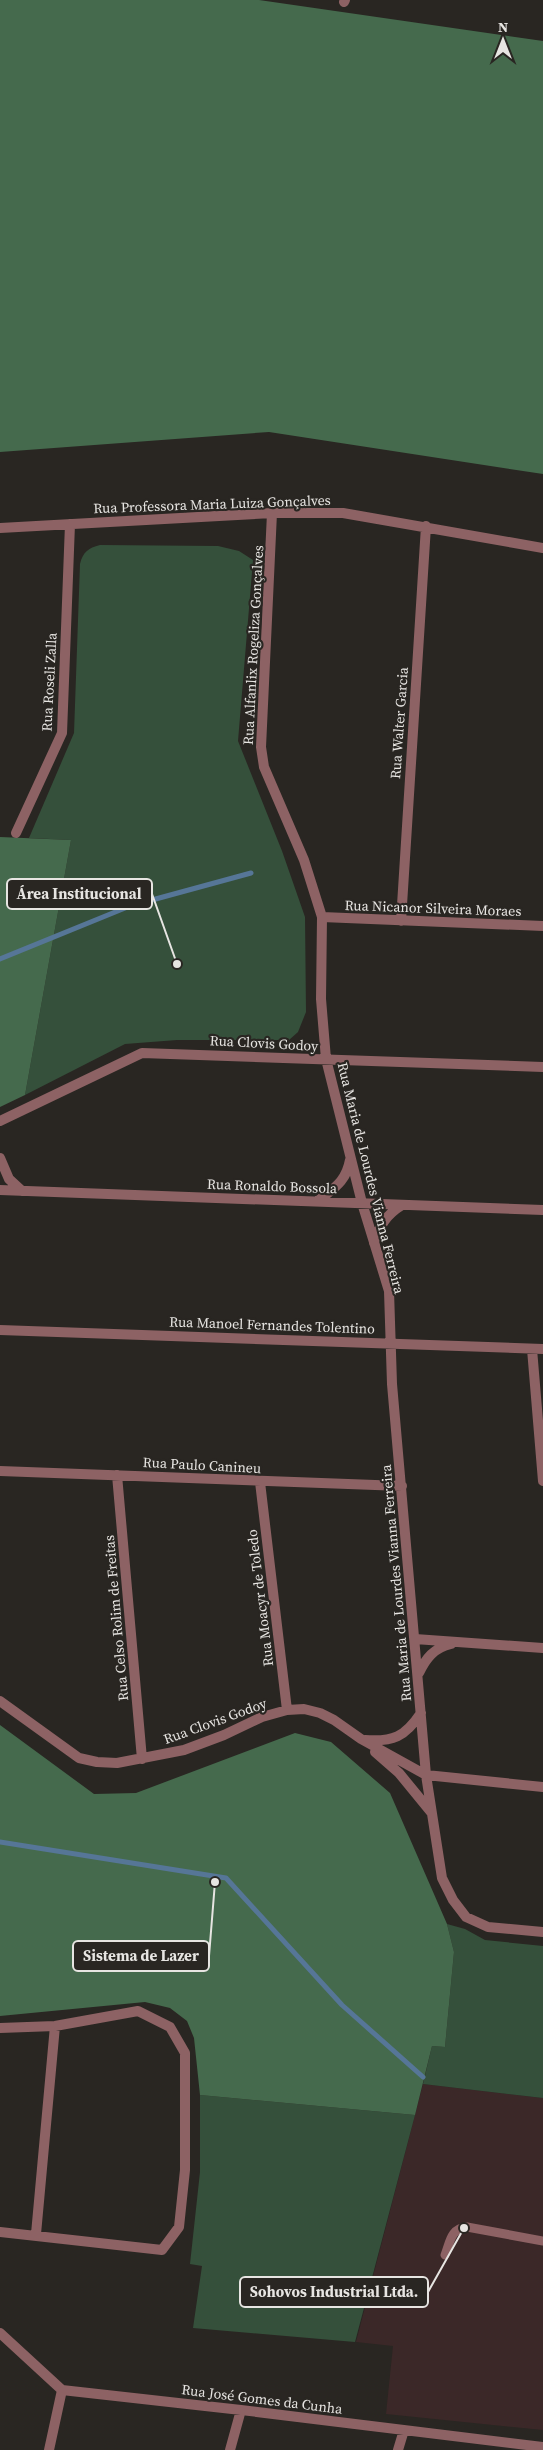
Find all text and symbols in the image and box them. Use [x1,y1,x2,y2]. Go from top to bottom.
north arrow [478,15,528,65]
text: N [498,17,508,37]
street label: Rua Professora Maria Luiza Gonçalves [93,490,331,518]
street label: Rua Alfanlix Rogeliza Gonçalves [238,545,268,745]
street label: Rua Roseli Zalla [36,631,62,732]
street label: Rua Walter Garcia [385,665,413,780]
callout: Área Institucional [7,879,152,909]
text: Área Institucional [17,883,142,904]
street label: Rua Nicanor Silveira Moraes [344,895,522,921]
street label: Rua Clovis Godoy [209,1030,320,1056]
street label: Rua Maria de Lourdes Vianna Ferreira [333,1060,410,1297]
street label: Rua Ronaldo Bossola [207,1174,338,1198]
street label: Rua Manoel Fernandes Tolentino [169,1311,376,1339]
street label: Rua Paulo Canineu [142,1452,262,1478]
street label: Rua Maria de Lourdes Vianna Ferreira [376,1463,416,1702]
street label: Rua Moacyr de Toledo [242,1528,278,1668]
street label: Rua Celso Rolim de Freitas [99,1534,133,1702]
street label: Rua Clovis Godoy [161,1693,270,1749]
callout: Sistema de Lazer [73,1941,209,1971]
text: Sistema de Lazer [83,1945,199,1966]
callout: Sohovos Industrial Ltda. [240,2277,428,2307]
text: Sohovos Industrial Ltda. [250,2281,418,2302]
street label: Rua José Gomes da Cunha [180,2379,344,2419]

